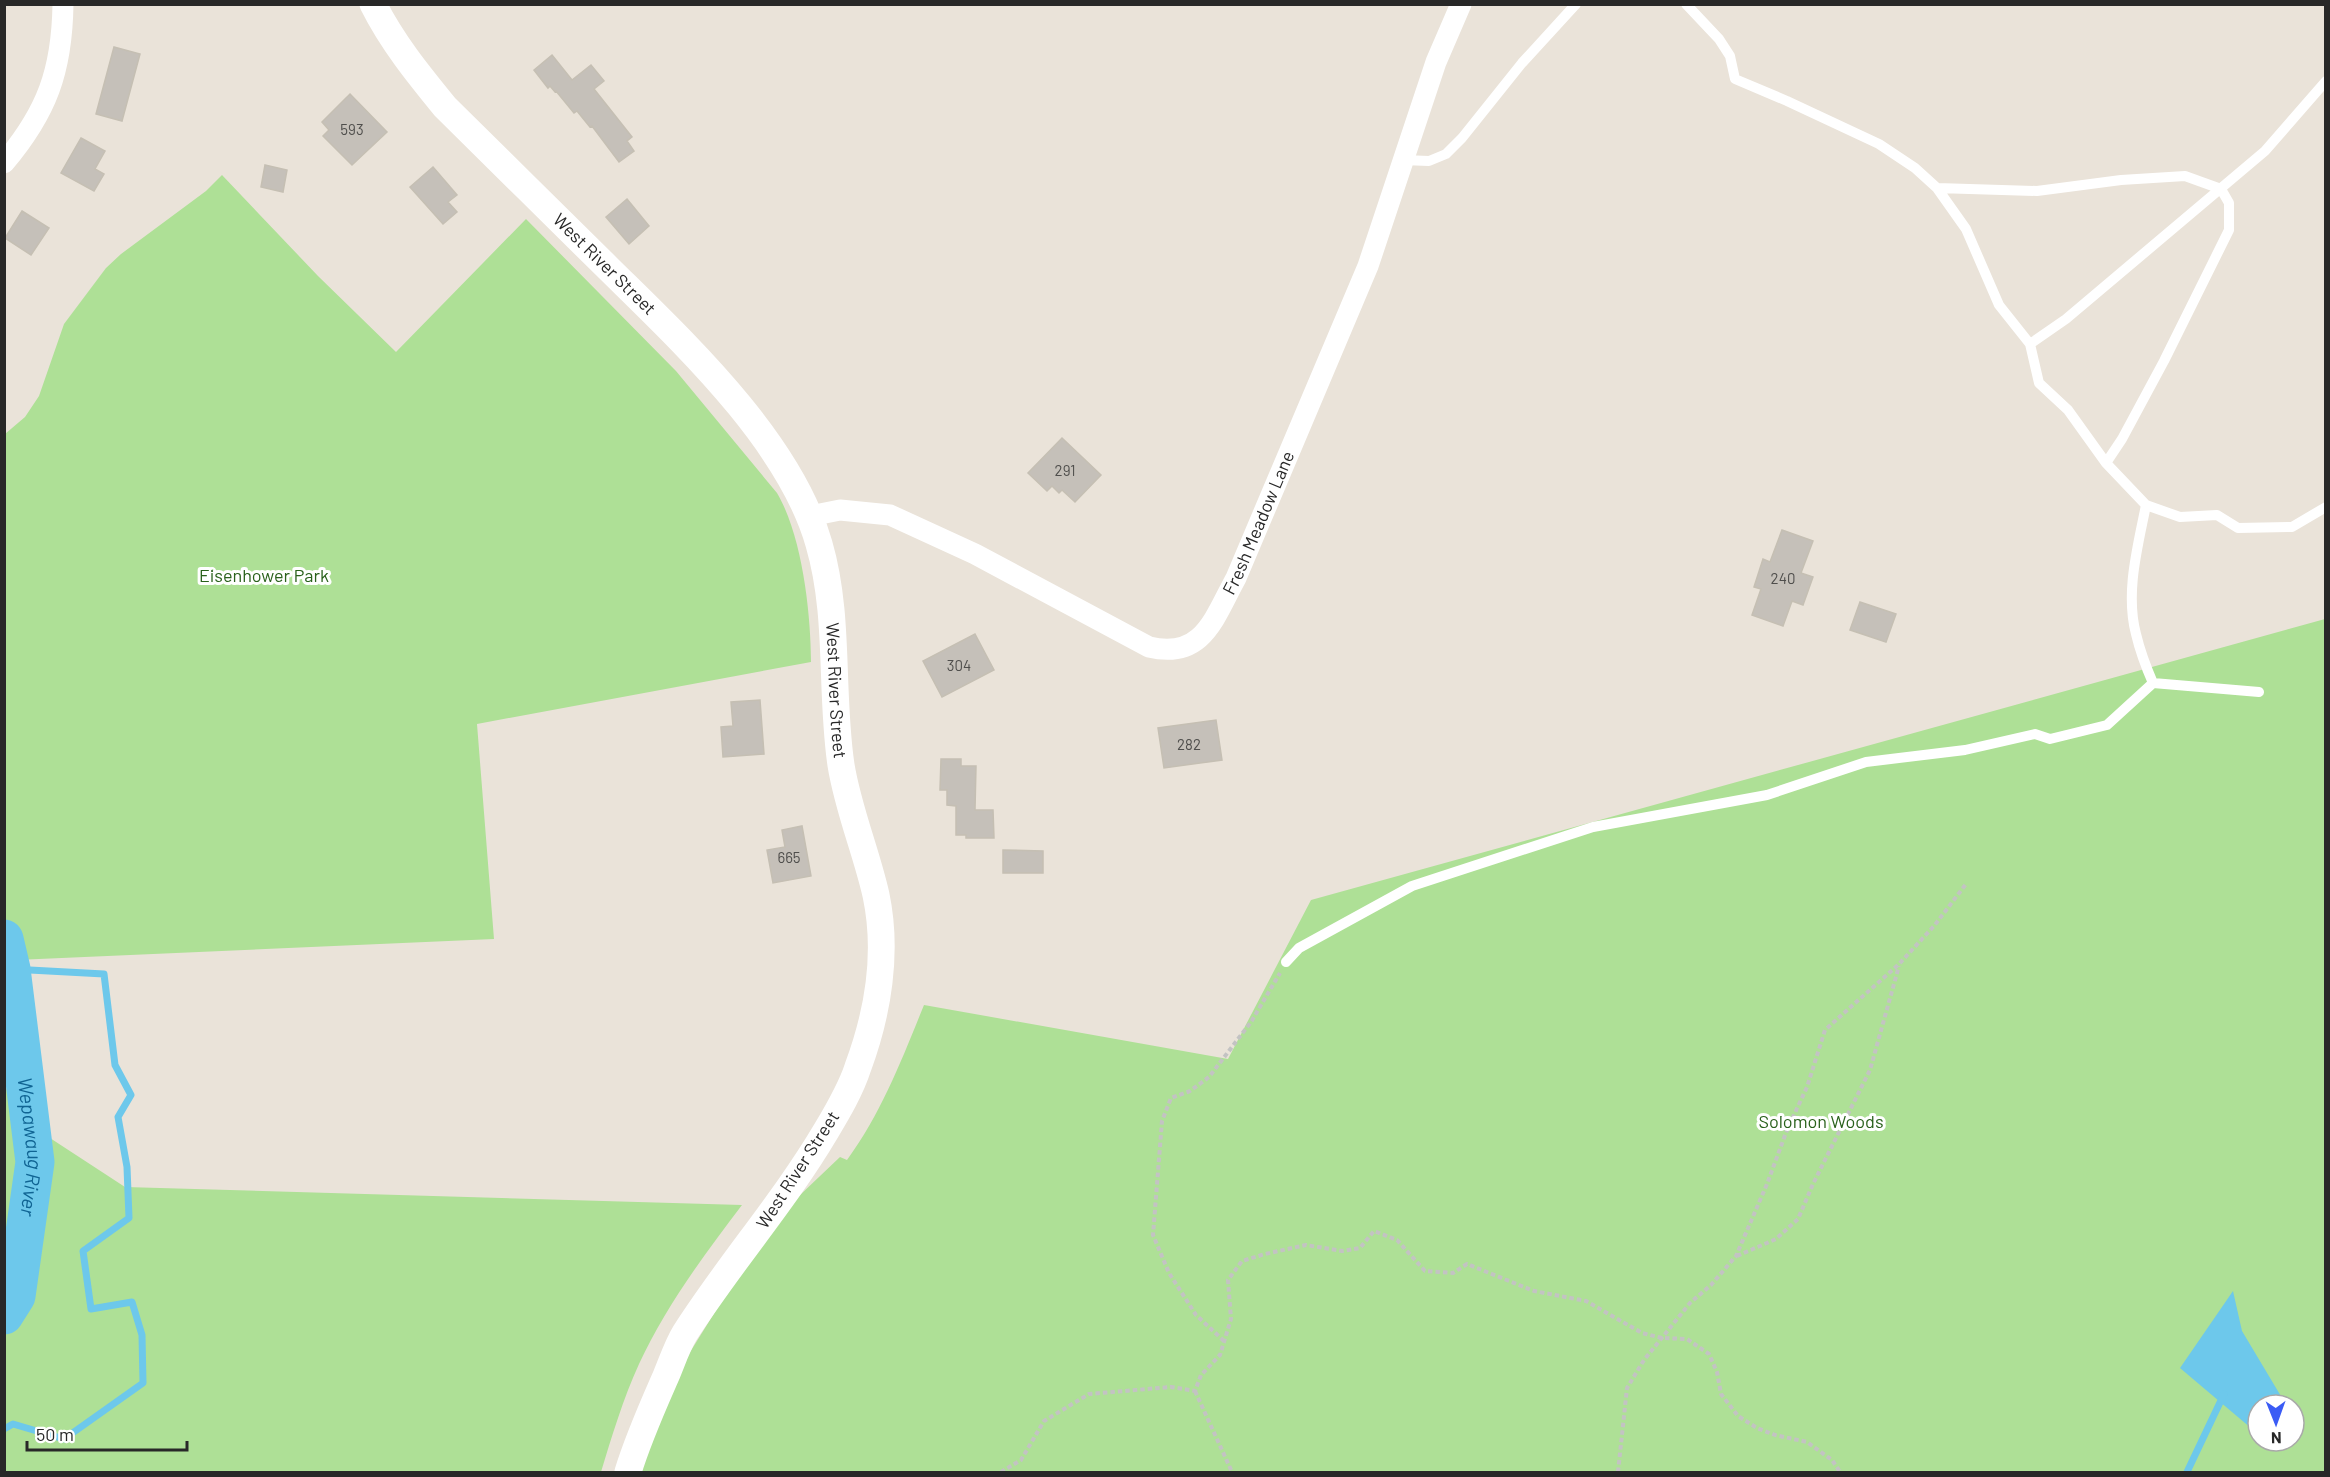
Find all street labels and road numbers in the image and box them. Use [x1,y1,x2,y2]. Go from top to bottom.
street label: West River Street [549,208,661,319]
street label: Fresh Meadow Lane [1217,447,1298,598]
street label: West River Street [822,622,852,760]
street label: West River Street [751,1106,843,1232]

